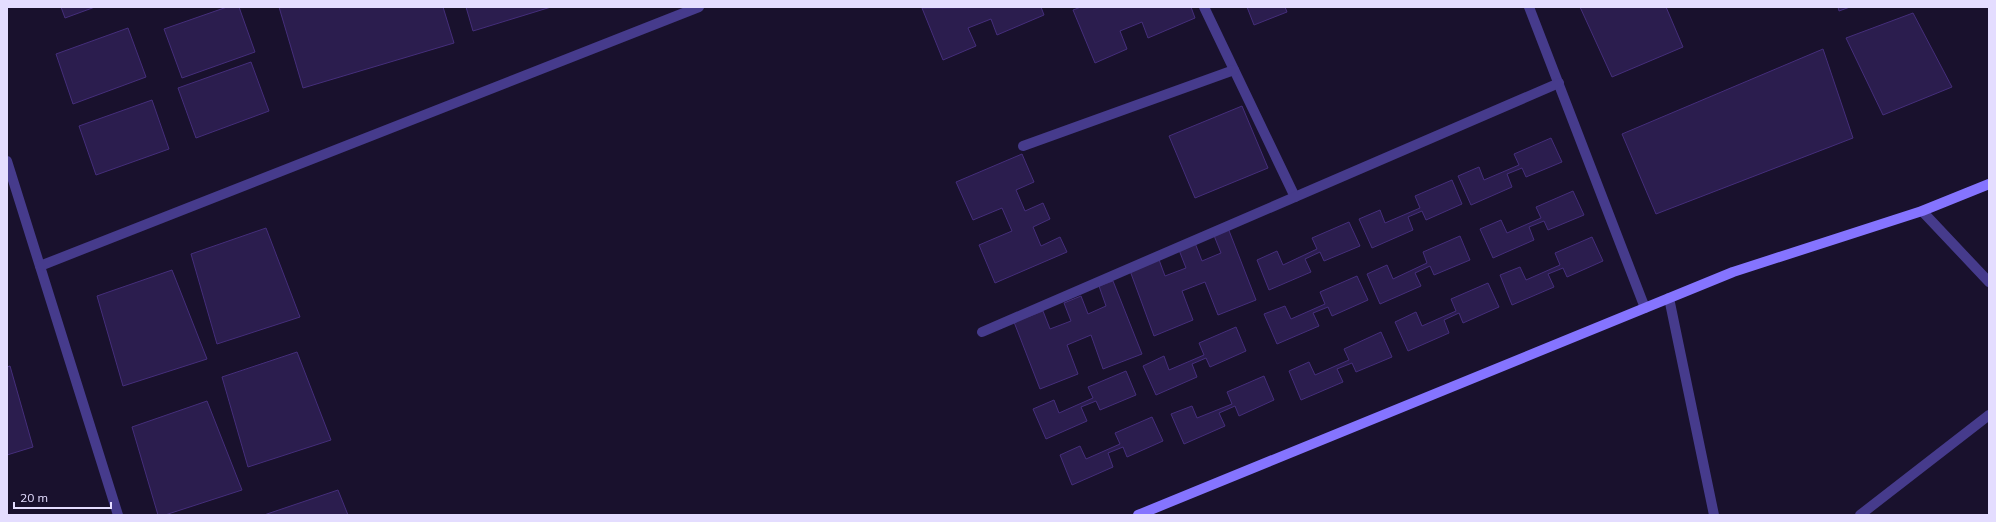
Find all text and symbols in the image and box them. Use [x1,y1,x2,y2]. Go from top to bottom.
scale bar [14,484,111,510]
text: 20 m [20,490,48,505]

